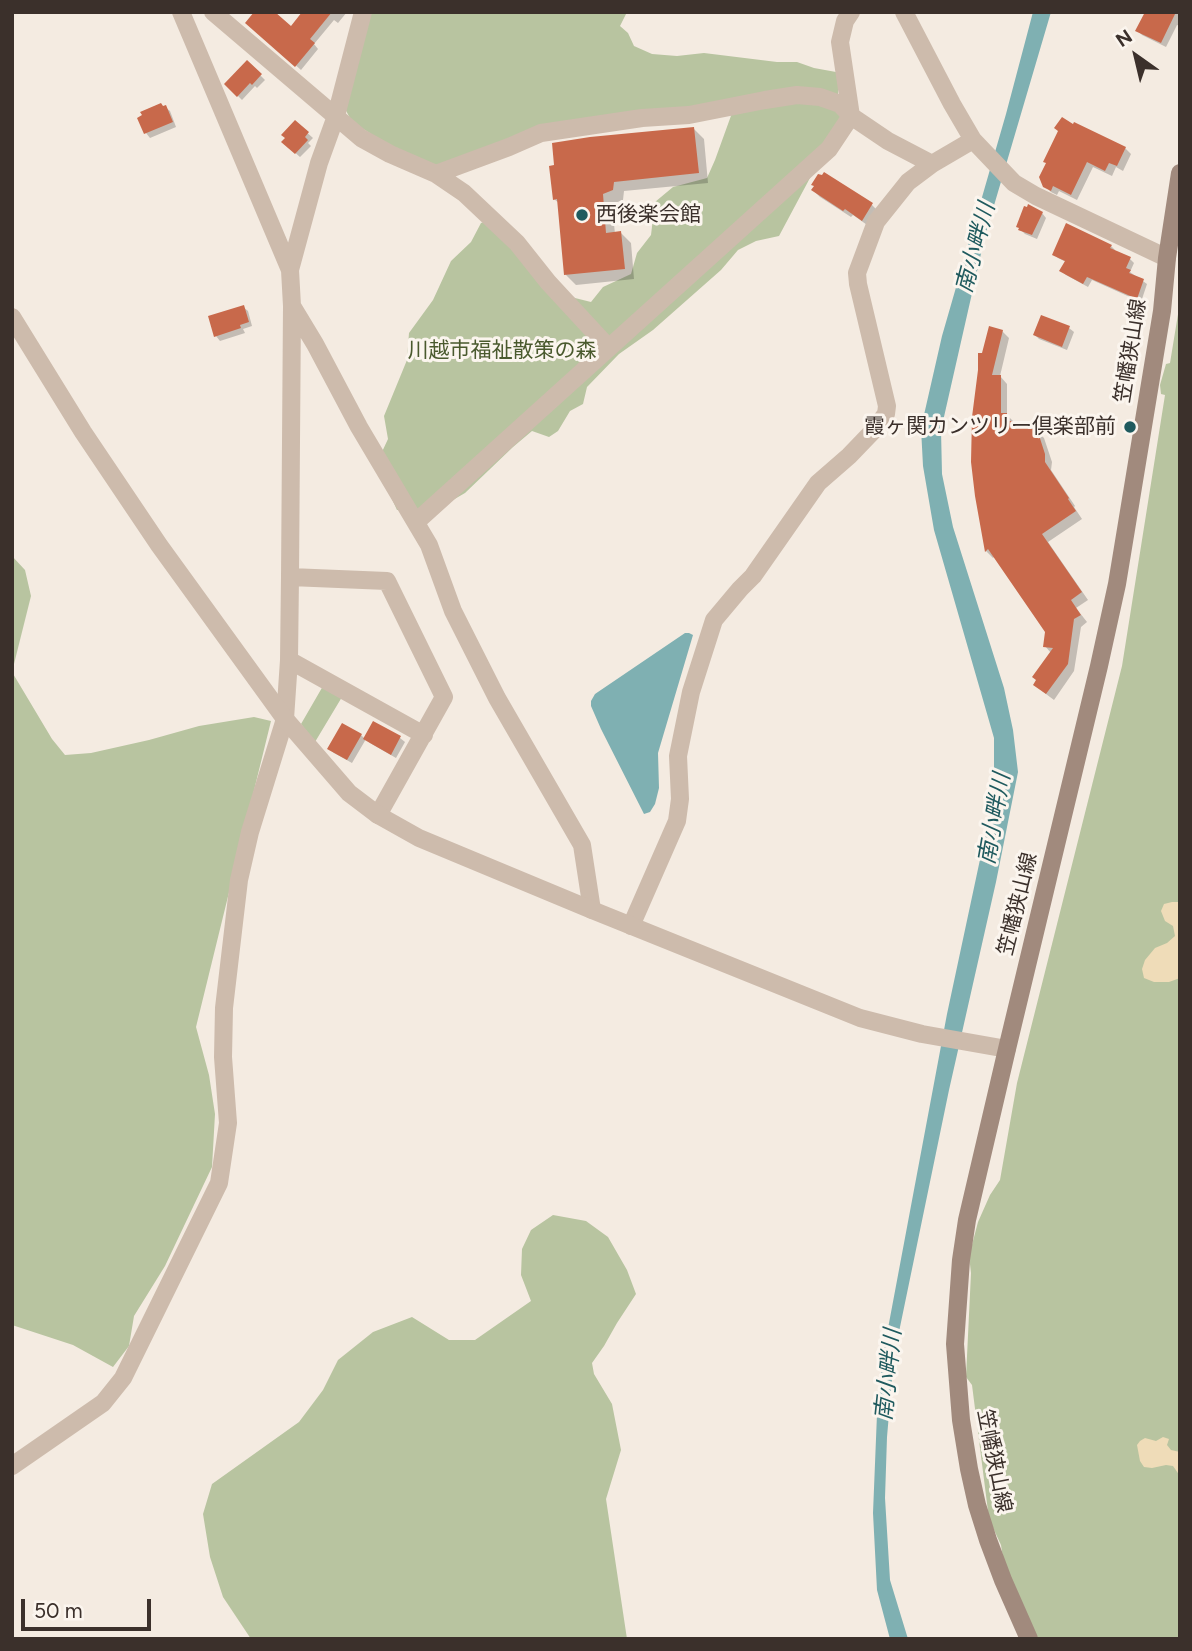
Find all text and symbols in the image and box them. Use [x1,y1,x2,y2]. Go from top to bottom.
north arrow [1101,21,1171,91]
text: N [1111,25,1136,52]
water label: 南小畔川 [951,200,1001,296]
place label: 西後楽会館 [596,202,701,228]
marker: 西後楽会館 [574,207,590,223]
street label: 笠幡狭山線 [1110,297,1152,405]
park label: 川越市福祉散策の森 [408,338,596,364]
place label: 霞ヶ関カンツリー倶楽部前 [864,414,1116,440]
marker: 霞ヶ関カンツリー倶楽部前 [1122,419,1138,435]
water label: 南小畔川 [973,771,1017,867]
street label: 笠幡狭山線 [993,850,1043,958]
water label: 南小畔川 [870,1328,908,1422]
street label: 笠幡狭山線 [972,1407,1016,1515]
scale bar [24,1584,154,1628]
text: 50 m [34,1598,83,1623]

